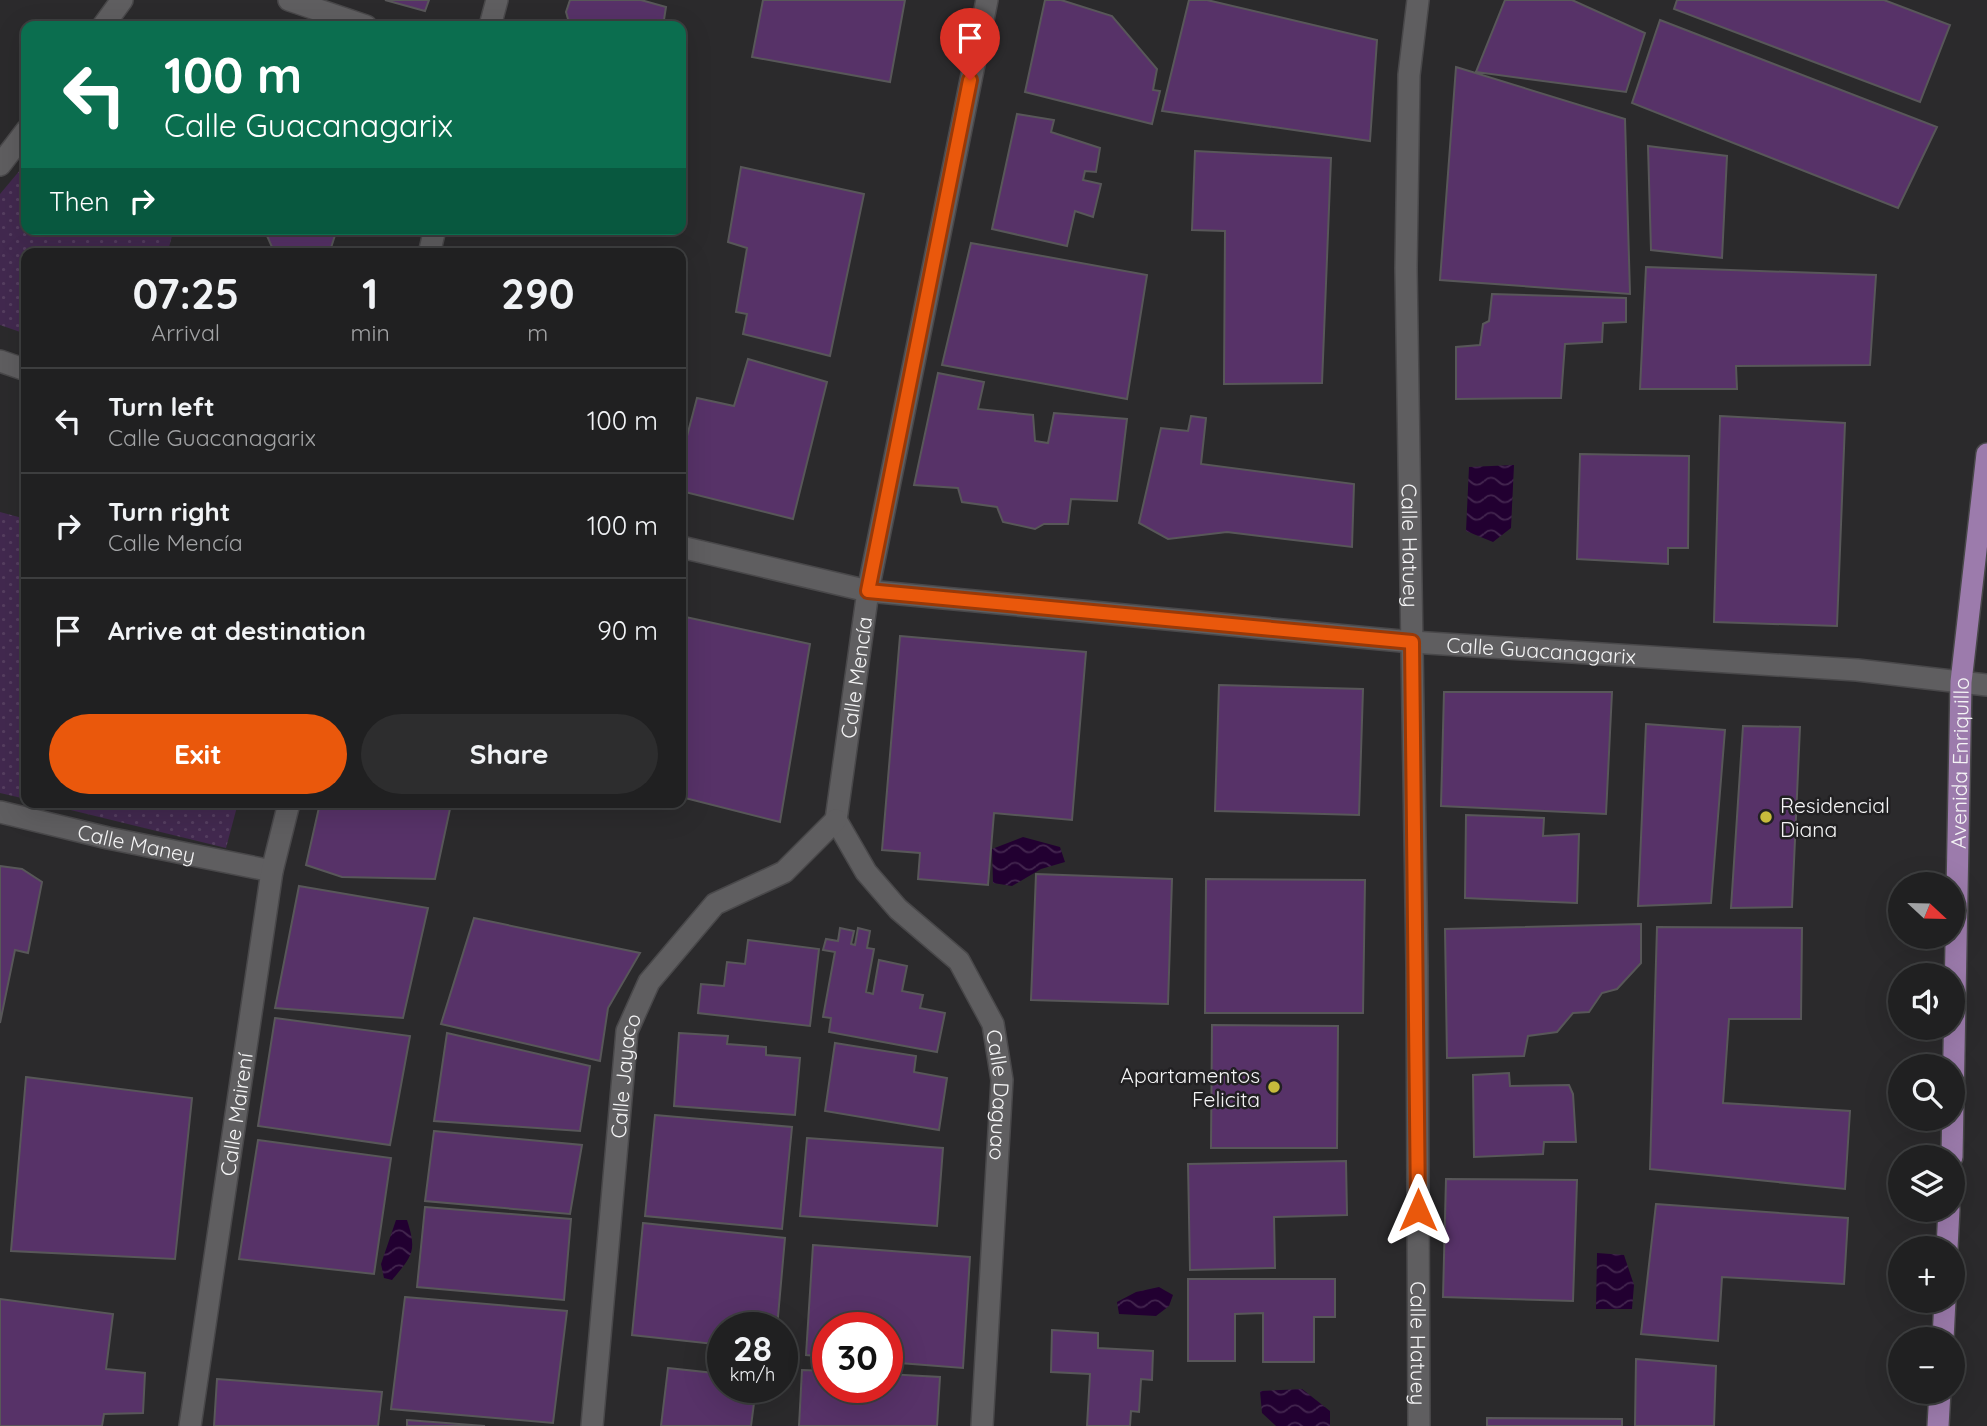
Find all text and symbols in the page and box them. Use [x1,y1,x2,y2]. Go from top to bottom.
pin [940,8,1000,80]
icon: arrive [951,19,989,57]
text: 100 m [164,44,302,105]
icon: left [49,49,140,140]
text: Calle Guacanagarix [164,105,453,145]
icon: right [123,182,161,220]
text: Then [49,185,109,218]
text: 07:25 [132,267,239,320]
text: 1 [362,267,378,320]
text: 290 [501,267,575,320]
text: Arrival [151,318,220,347]
text: min [350,318,390,347]
text: m [527,318,548,347]
text: Turn left [108,390,215,423]
icon: left [49,402,87,440]
text: 100 m [587,404,658,437]
text: Calle Guacanagarix [108,423,316,452]
street label: Calle Hatuey [1396,483,1424,608]
text: Turn right [108,495,230,528]
icon: right [49,507,87,545]
text: 100 m [587,509,658,542]
text: Calle Mencía [108,528,243,557]
icon: arrive [49,612,87,650]
text: Arrive at destination [108,614,366,647]
text: 90 m [597,614,658,647]
street label: Calle Mencía [835,615,877,740]
street label: Calle Guacanagarix [1446,631,1637,669]
street label: Avenida Enriquillo [1945,677,1974,849]
button: Exit [49,714,347,794]
button: Share [361,714,658,794]
place label: Residencial Diana [1780,792,1890,842]
marker: Residencial Diana [1758,809,1774,825]
street label: Calle Maney [75,818,197,868]
north arrow [1888,872,1965,948]
map controls [1888,872,1965,1404]
button: sound [1888,963,1965,1040]
street label: Calle Jayaco [605,1009,647,1140]
street label: Calle Daguao [981,1027,1015,1161]
street label: Calle Mairení [214,1051,258,1178]
button: search [1888,1054,1965,1131]
place label: Apartamentos Felicita [1120,1062,1260,1112]
marker: Apartamentos Felicita [1266,1079,1282,1095]
button: layers [1888,1145,1965,1222]
position arrow [1381,1173,1455,1247]
button: + [1888,1236,1965,1313]
street label: Calle Hatuey [1405,1281,1432,1405]
speed limit sign: 30 [812,1312,903,1403]
text: 28 [733,1326,772,1370]
button: − [1888,1327,1965,1404]
text: km/h [730,1363,775,1386]

